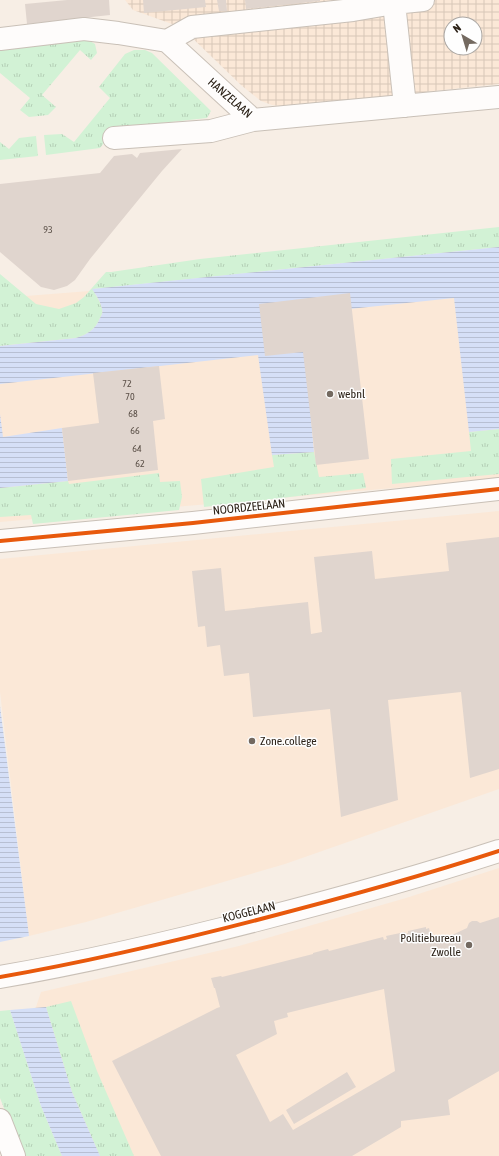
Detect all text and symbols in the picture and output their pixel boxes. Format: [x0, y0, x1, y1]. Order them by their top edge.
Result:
north arrow [443, 16, 483, 56]
text: N [451, 21, 463, 35]
street label: HANZELAAN [205, 75, 255, 121]
house number: 93 [43, 224, 53, 235]
house number: 72 [122, 378, 132, 389]
place label: webnl [338, 387, 366, 401]
marker: webnl [325, 389, 335, 399]
house number: 70 [125, 391, 135, 402]
house number: 68 [128, 408, 138, 419]
house number: 66 [130, 425, 140, 436]
house number: 64 [132, 443, 142, 454]
house number: 62 [135, 458, 145, 469]
street label: NOORDZEELAAN [212, 496, 286, 518]
place label: Zone.college [260, 734, 317, 748]
marker: Zone.college [247, 736, 257, 746]
street label: KOGGELAAN [221, 899, 277, 925]
place label: Politiebureau Zwolle [400, 931, 461, 959]
marker: Politiebureau Zwolle [464, 940, 474, 950]

